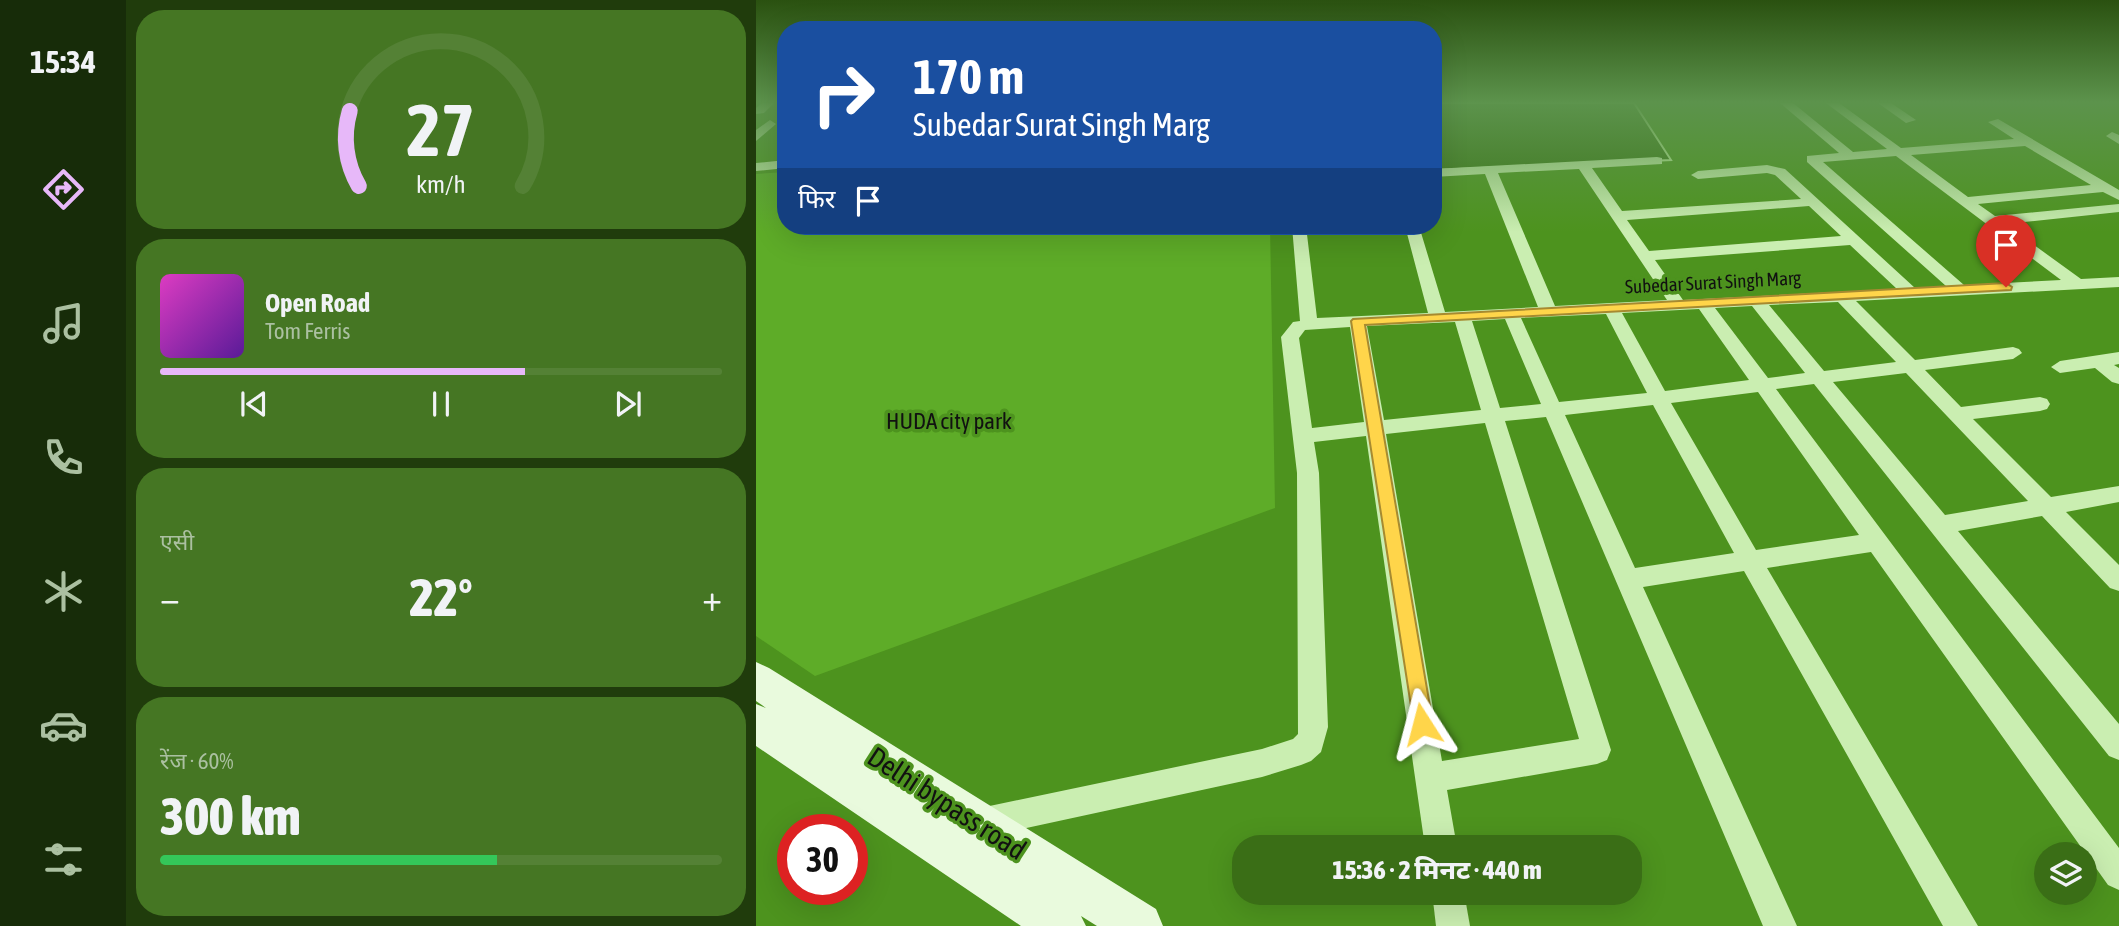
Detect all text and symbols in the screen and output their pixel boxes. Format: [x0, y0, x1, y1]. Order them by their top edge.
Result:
text: 15:34 [30, 43, 96, 80]
text: 170 m [913, 48, 1024, 104]
icon: right [798, 49, 889, 140]
text: 27 [407, 88, 475, 171]
text: Subedar Surat Singh Marg [913, 106, 1210, 143]
icon: directions [39, 165, 88, 214]
text: km/h [416, 169, 466, 197]
icon: arrive [849, 182, 887, 220]
text: फिर [798, 184, 835, 214]
pin [1976, 215, 2036, 287]
icon: arrive [1987, 226, 2025, 264]
street label: Subedar Surat Singh Marg [1624, 266, 1802, 298]
text: Open Road [265, 288, 370, 318]
icon: music [39, 299, 88, 348]
text: Tom Ferris [265, 318, 350, 344]
icon: previous [235, 385, 273, 423]
icon: pause [422, 385, 460, 423]
icon: next [609, 385, 647, 423]
park label: HUDA city park [886, 408, 1012, 434]
icon: phone [39, 433, 88, 482]
text: एसी [160, 529, 194, 555]
icon: climate [39, 567, 88, 616]
text: 22° [409, 567, 473, 627]
text: − [160, 576, 180, 619]
text: + [702, 576, 722, 619]
position arrow [1385, 687, 1459, 761]
icon: car [39, 701, 88, 750]
street label: Delhi bypass road [862, 740, 1032, 866]
text: रेंज · 60% [160, 748, 234, 774]
text: 300 km [160, 786, 301, 846]
speed limit sign: 30 [777, 814, 868, 905]
icon: filters [39, 835, 88, 884]
map controls [2034, 842, 2097, 905]
button: layers [2034, 842, 2097, 905]
text: 15:36 · 2 मिनट · 440 m [1332, 855, 1542, 885]

